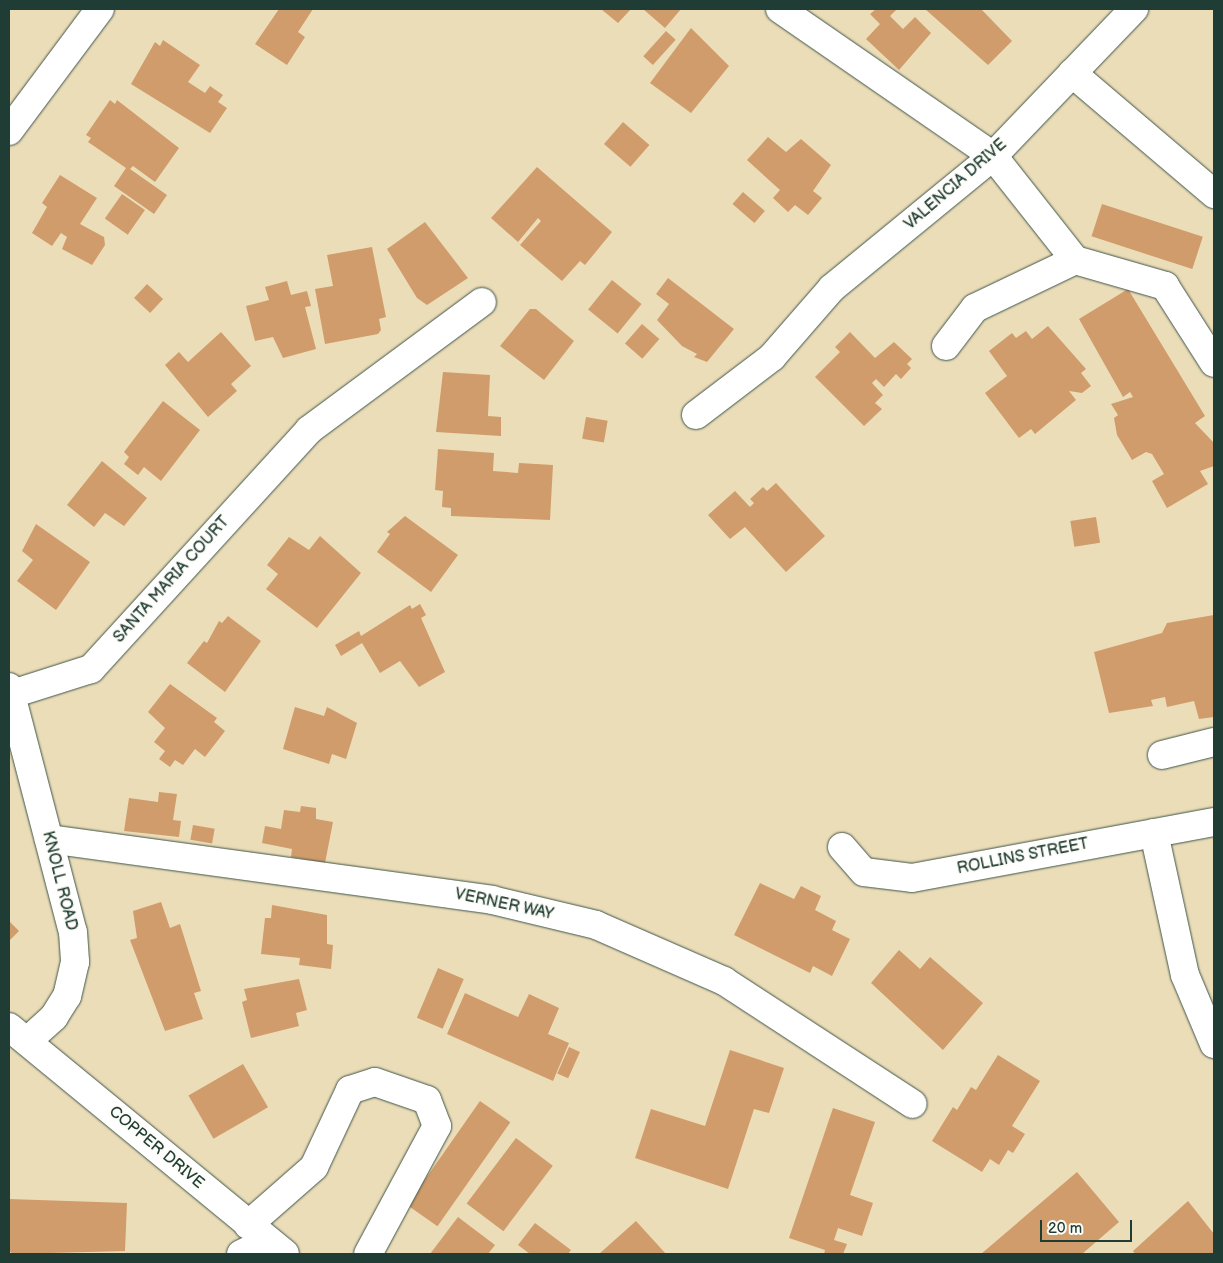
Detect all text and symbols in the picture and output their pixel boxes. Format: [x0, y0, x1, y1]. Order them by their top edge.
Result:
street label: VALENCIA DRIVE [901, 135, 1011, 235]
street label: SANTA MARIA COURT [110, 513, 234, 647]
street label: KNOLL ROAD [37, 829, 81, 933]
street label: ROLLINS STREET [955, 835, 1091, 879]
street label: VERNER WAY [453, 885, 555, 925]
street label: COPPER DRIVE [104, 1103, 208, 1193]
scale bar [1043, 1210, 1136, 1242]
text: 20 m [1048, 1219, 1082, 1238]

